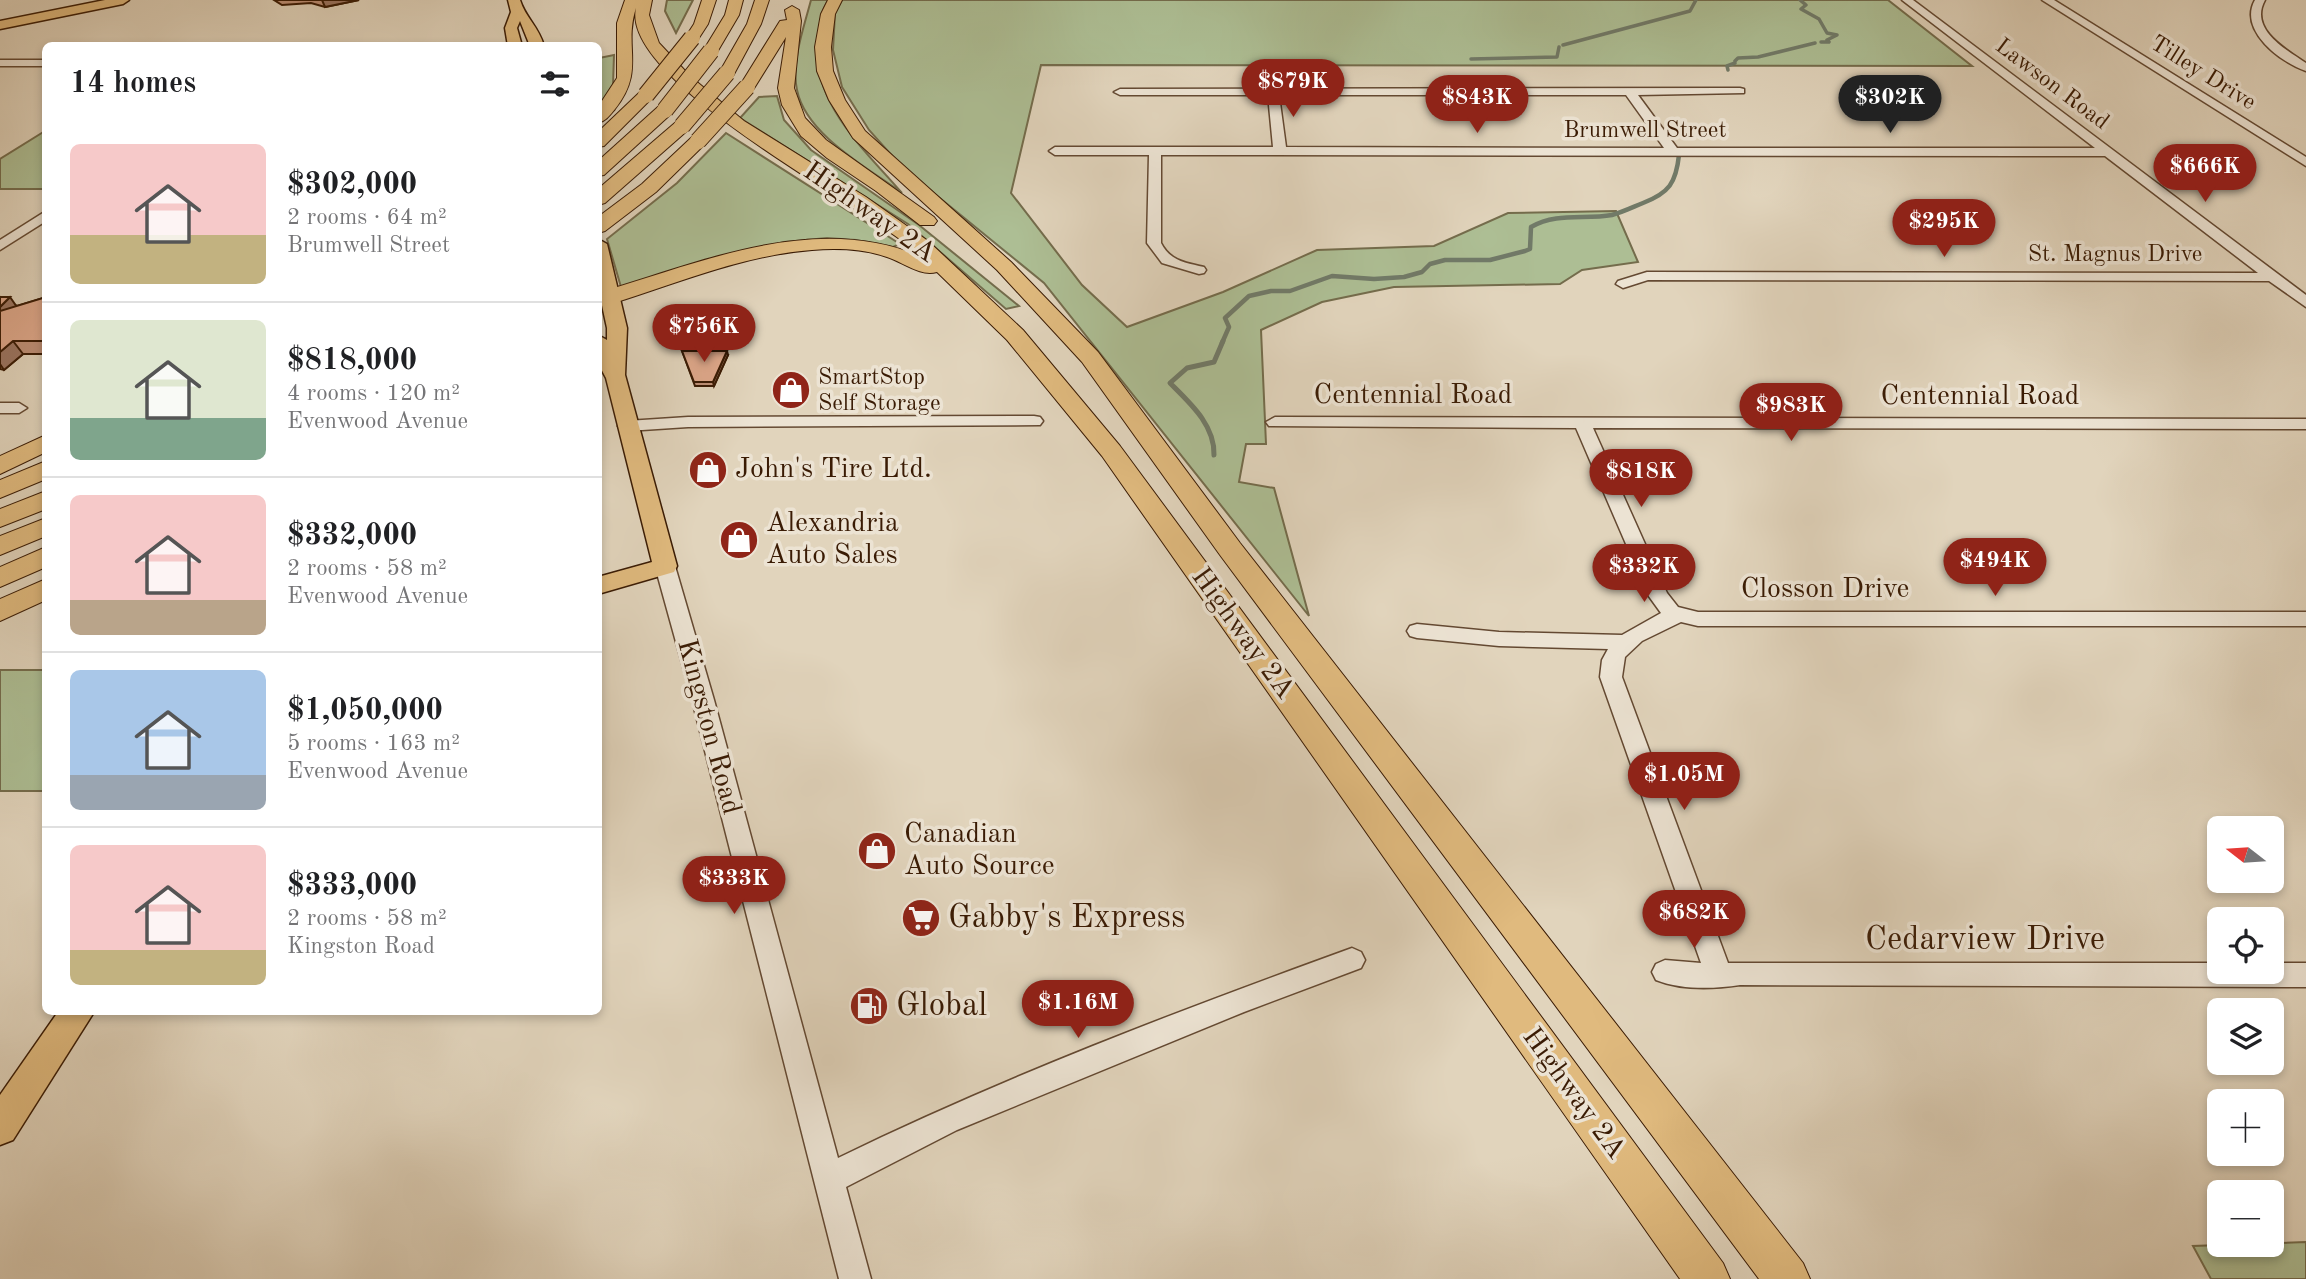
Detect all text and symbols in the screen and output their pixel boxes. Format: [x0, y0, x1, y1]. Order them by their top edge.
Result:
street label: Tilley Drive [2146, 32, 2260, 114]
street label: Lawson Road [1991, 34, 2113, 134]
pin: $879K [1244, 60, 1342, 119]
icon: filters [536, 65, 574, 103]
text: 14 homes [70, 69, 196, 99]
text: $879K [1257, 70, 1329, 93]
pin: $843K [1428, 76, 1526, 135]
pin: $302K [1841, 76, 1939, 135]
text: $843K [1441, 86, 1513, 109]
text: $302K [1854, 86, 1926, 109]
street label: Brumwell Street [1564, 119, 1726, 142]
pin: $666K [2156, 144, 2254, 204]
text: $666K [2169, 155, 2241, 178]
street label: Highway 2A [798, 157, 940, 269]
text: $302,000 [287, 170, 417, 200]
icon: home [126, 172, 210, 256]
pin: $295K [1895, 200, 1993, 259]
text: 2 rooms · 64 m² [287, 206, 447, 229]
text: $295K [1908, 210, 1980, 233]
text: Brumwell Street [287, 234, 450, 257]
street label: St. Magnus Drive [2028, 243, 2202, 266]
pin: $756K [655, 304, 753, 364]
text: $756K [668, 315, 740, 338]
text: $818,000 [287, 346, 417, 376]
icon: home [126, 348, 210, 432]
place label: SmartStop Self Storage [818, 366, 941, 415]
shop icon: SmartStop Self Storage [770, 369, 812, 411]
text: 4 rooms · 120 m² [287, 382, 460, 405]
street label: Centennial Road [1314, 382, 1512, 410]
street label: Centennial Road [1881, 383, 2079, 411]
pin: $983K [1742, 384, 1840, 443]
text: $983K [1755, 394, 1827, 417]
text: Evenwood Avenue [287, 410, 468, 433]
shop icon: John's Tire Ltd. [687, 449, 729, 491]
pin: $818K [1592, 449, 1690, 509]
place label: John's Tire Ltd. [735, 456, 932, 484]
text: $818K [1605, 460, 1677, 483]
place label: Alexandria Auto Sales [766, 510, 899, 570]
shop icon: Alexandria Auto Sales [718, 519, 760, 561]
text: $332,000 [287, 521, 417, 551]
icon: home [126, 523, 210, 607]
pin: $494K [1946, 538, 2044, 598]
pin: $332K [1595, 544, 1693, 604]
text: $494K [1959, 549, 2031, 572]
text: $332K [1608, 555, 1680, 578]
text: 2 rooms · 58 m² [287, 557, 447, 580]
street label: Highway 2A [1185, 563, 1299, 705]
street label: Closson Drive [1741, 576, 1909, 604]
text: Evenwood Avenue [287, 585, 468, 608]
street label: Kingston Road [671, 636, 745, 818]
text: $1,050,000 [287, 696, 443, 726]
icon: home [126, 698, 210, 782]
text: 5 rooms · 163 m² [287, 732, 460, 755]
pin: $1.05M [1627, 752, 1741, 812]
text: Evenwood Avenue [287, 760, 468, 783]
text: $1.05M [1644, 763, 1724, 786]
north arrow [2207, 816, 2284, 892]
map controls [2207, 816, 2284, 1257]
place label: Canadian Auto Source [904, 821, 1055, 881]
shop icon: Canadian Auto Source [856, 830, 898, 872]
pin: $333K [685, 856, 783, 916]
text: $333K [698, 867, 770, 890]
text: $333,000 [287, 871, 417, 901]
icon: home [126, 873, 210, 957]
pin: $682K [1645, 890, 1743, 950]
supermarket icon: Gabby's Express [900, 897, 942, 939]
text: $682K [1658, 901, 1730, 924]
place label: Gabby's Express [948, 902, 1185, 935]
text: 2 rooms · 58 m² [287, 907, 447, 930]
button: locate [2207, 907, 2284, 984]
street label: Cedarview Drive [1865, 924, 2105, 957]
text: Kingston Road [287, 935, 435, 958]
pin: $1.16M [1021, 981, 1135, 1040]
fuel station icon: Global [848, 985, 890, 1027]
place label: Global [896, 990, 987, 1023]
text: $1.16M [1038, 991, 1118, 1014]
button: layers [2207, 998, 2284, 1075]
street label: Highway 2A [1516, 1023, 1630, 1165]
button: + [2207, 1089, 2284, 1166]
button: − [2207, 1180, 2284, 1257]

